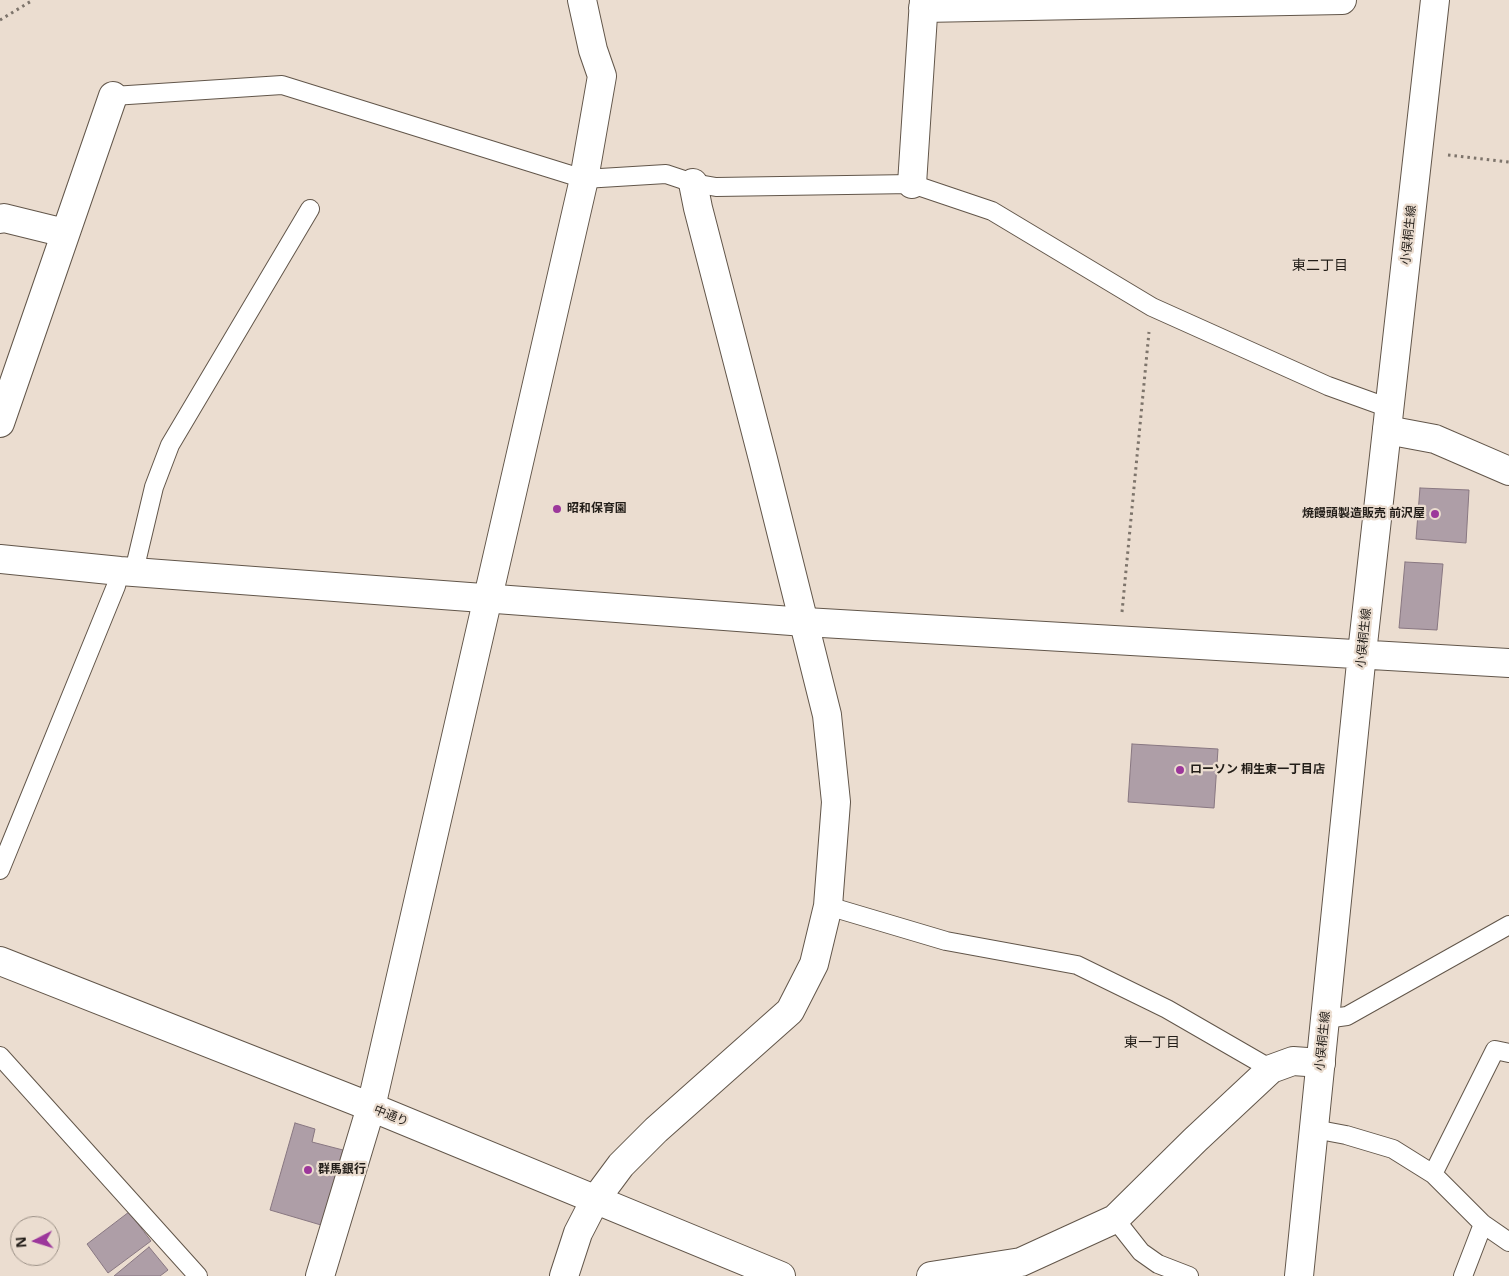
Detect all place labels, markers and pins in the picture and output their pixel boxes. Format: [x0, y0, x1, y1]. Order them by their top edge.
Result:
place label: 昭和保育園 [567, 502, 627, 516]
marker: 昭和保育園 [551, 503, 563, 515]
place label: 焼饅頭製造販売 前沢屋 [1302, 507, 1425, 521]
marker: 焼饅頭製造販売 前沢屋 [1429, 508, 1441, 520]
place label: ローソン 桐生東一丁目店 [1190, 763, 1325, 777]
marker: ローソン 桐生東一丁目店 [1174, 764, 1186, 776]
place label: 群馬銀行 [318, 1163, 366, 1177]
marker: 群馬銀行 [302, 1164, 314, 1176]

